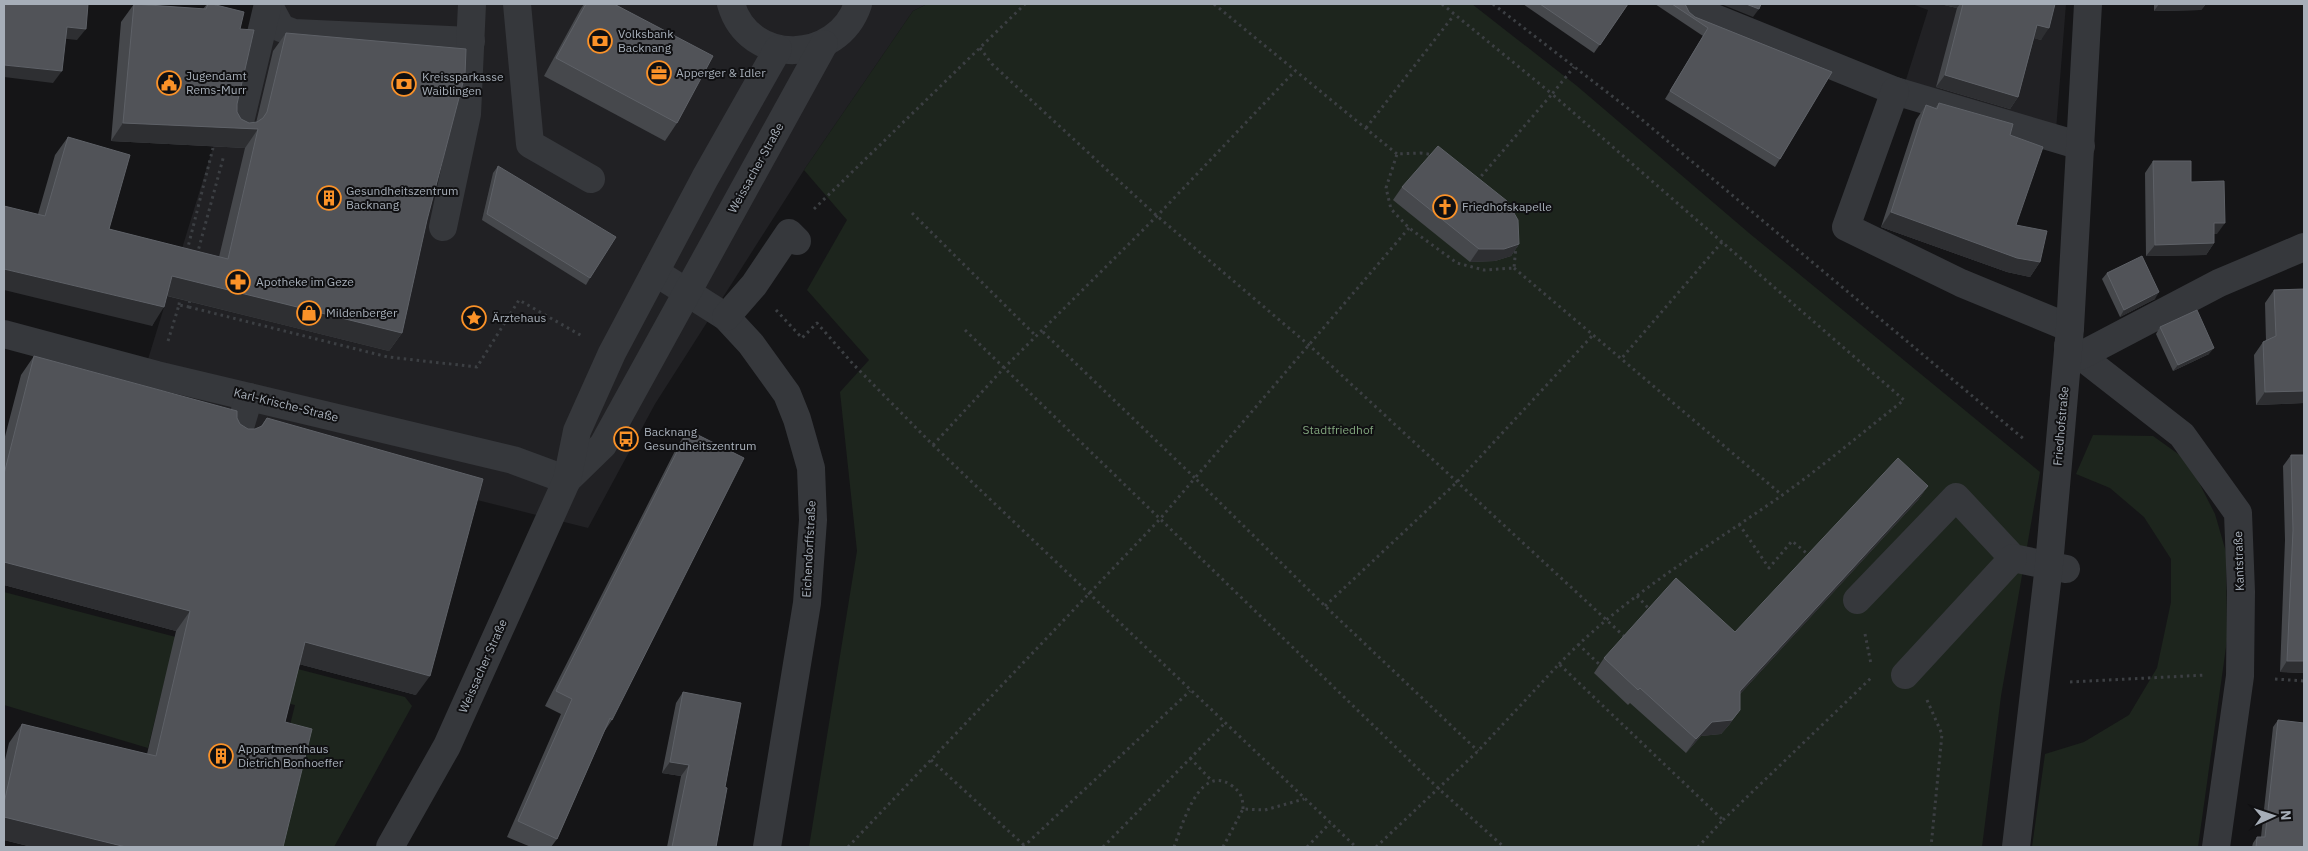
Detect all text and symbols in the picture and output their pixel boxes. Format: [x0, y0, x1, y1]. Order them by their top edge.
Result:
place label: Volksbank Backnang [618, 26, 674, 55]
bank icon: Volksbank Backnang [587, 28, 613, 54]
office icon: Apperger & Idler [646, 60, 672, 86]
place label: Apperger & Idler [676, 65, 766, 80]
place label: Jugendamt Rems-Murr [186, 68, 247, 97]
place label: Kreissparkasse Waiblingen [422, 69, 504, 98]
public building icon: Jugendamt Rems-Murr [156, 70, 182, 96]
bank icon: Kreissparkasse Waiblingen [391, 71, 417, 97]
street label: Weissacher Straße [725, 120, 787, 216]
place label: Gesundheitszentrum Backnang [346, 183, 458, 212]
building icon: Gesundheitszentrum Backnang [316, 185, 342, 211]
church icon: Friedhofskapelle [1432, 194, 1458, 220]
place label: Friedhofskapelle [1462, 199, 1552, 214]
pharmacy icon: Apotheke im Geze [225, 269, 251, 295]
place label: Apotheke im Geze [256, 274, 354, 289]
shop icon: Mildenberger [296, 300, 322, 326]
place label: Mildenberger [326, 305, 398, 320]
place icon: Ärztehaus [461, 305, 487, 331]
place label: Ärztehaus [492, 310, 546, 325]
street label: Karl-Krische-Straße [232, 384, 340, 425]
street label: Friedhofstraße [2050, 385, 2071, 466]
park label: Stadtfriedhof [1303, 422, 1374, 437]
place label: Backnang Gesundheitszentrum [644, 424, 756, 453]
bus stop icon: Backnang Gesundheitszentrum [613, 426, 639, 452]
street label: Eichendorffstraße [798, 500, 819, 598]
street label: Kantstraße [2230, 530, 2247, 591]
street label: Weissacher Straße [455, 616, 510, 715]
place label: Appartmenthaus Dietrich Bonhoeffer [238, 741, 344, 770]
building icon: Appartmenthaus Dietrich Bonhoeffer [208, 743, 234, 769]
north arrow [2248, 791, 2298, 841]
text: N [2277, 810, 2295, 821]

